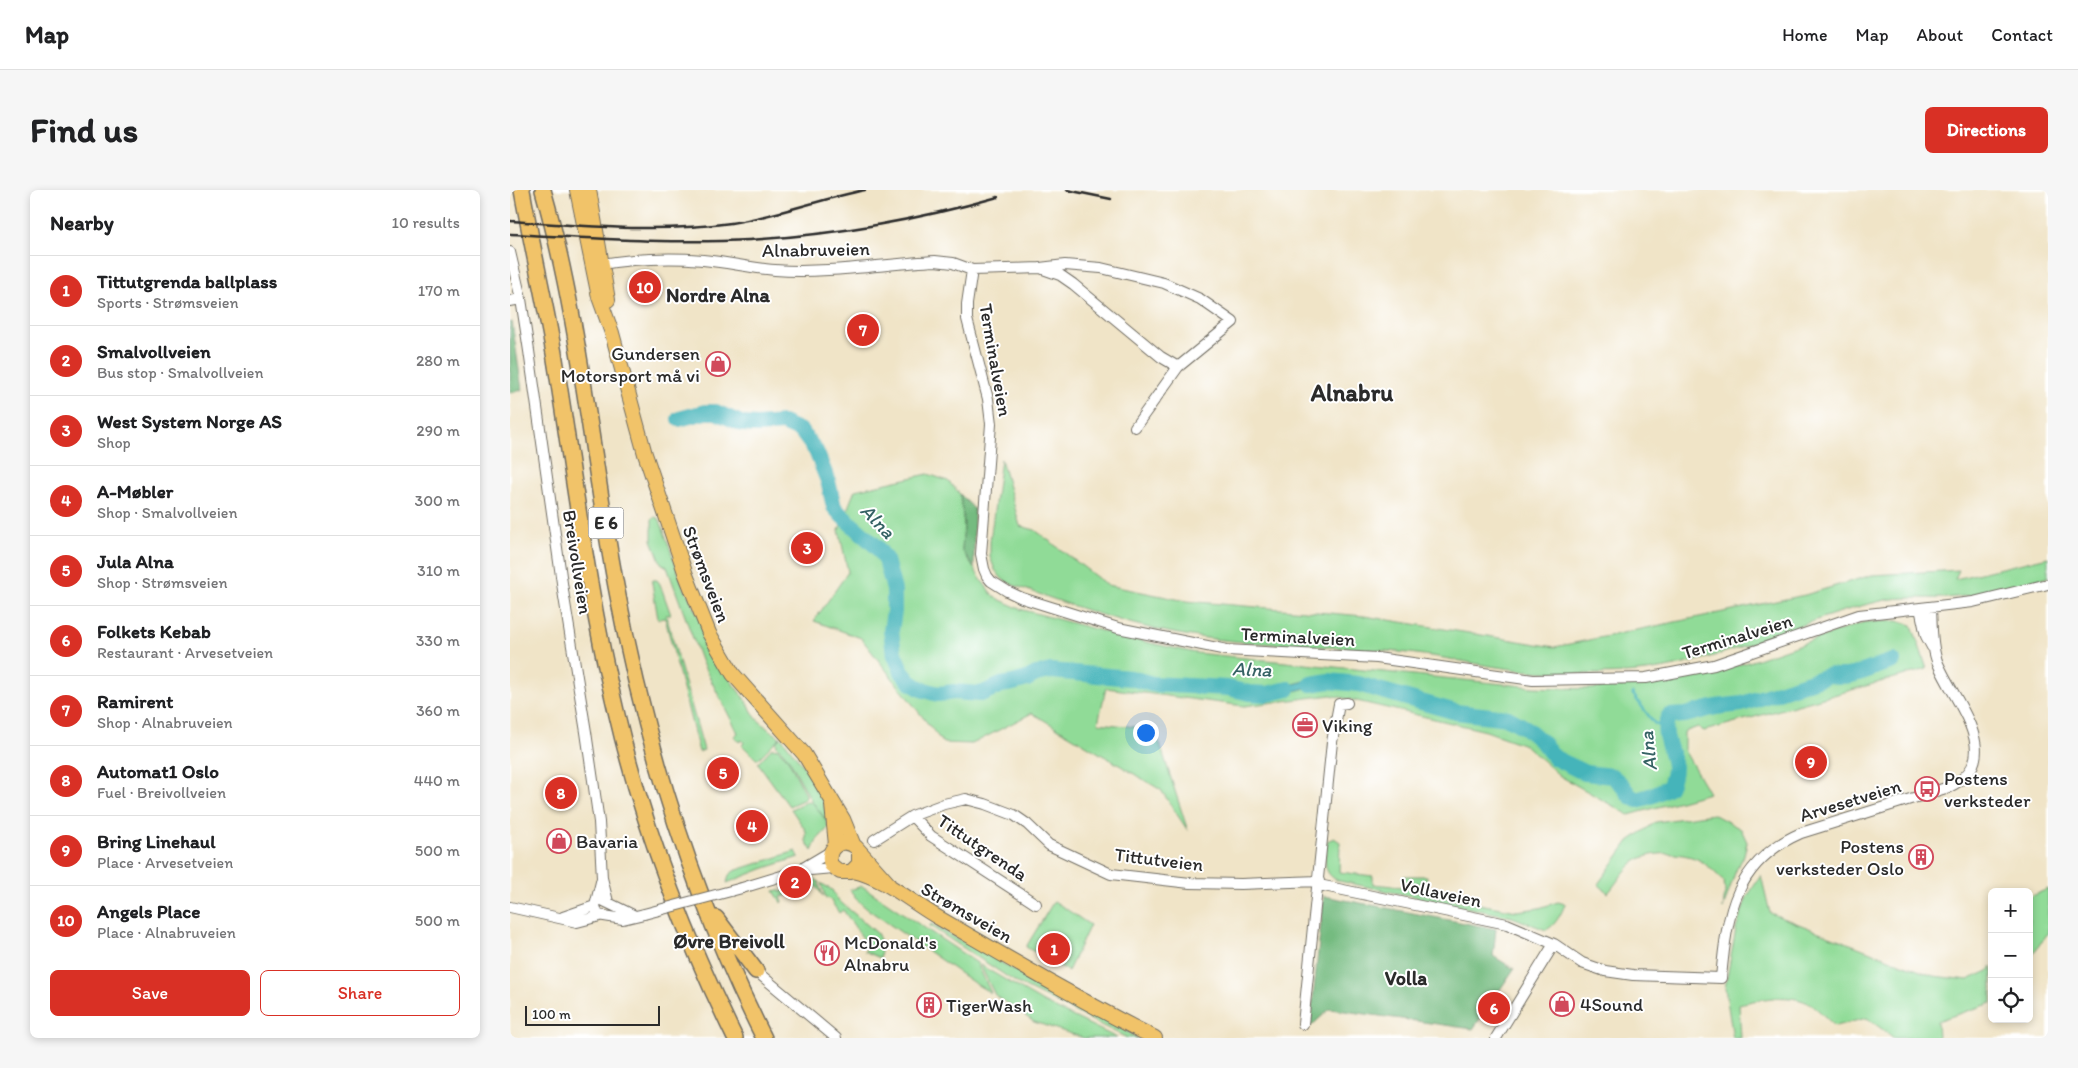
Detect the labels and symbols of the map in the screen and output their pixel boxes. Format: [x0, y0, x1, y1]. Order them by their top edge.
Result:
street label: Alnabruveien [762, 237, 870, 262]
pin: 10 [629, 268, 661, 306]
district label: Nordre Alna [666, 283, 771, 307]
street label: Terminalveien [974, 302, 1017, 419]
pin: 7 [847, 311, 879, 349]
place label: Gundersen Motorsport må vi [561, 342, 700, 387]
shop icon: Gundersen Motorsport må vi [705, 351, 731, 377]
district label: Alnabru [1310, 378, 1394, 407]
water label: Alna [856, 498, 901, 544]
road number: E 6 [588, 507, 624, 538]
street label: Breivollveien [558, 508, 597, 616]
street label: Strømsveien [678, 523, 736, 626]
pin: 3 [791, 529, 823, 567]
street label: Terminalveien [1679, 609, 1795, 664]
street label: Terminalveien [1240, 622, 1356, 651]
water label: Alna [1232, 656, 1273, 682]
office icon: Viking [1292, 712, 1318, 738]
place label: Viking [1322, 714, 1373, 737]
your location [1133, 720, 1159, 746]
water label: Alna [1634, 730, 1662, 772]
pin: 9 [1795, 743, 1827, 781]
pin: 5 [707, 754, 739, 792]
place label: Postens verksteder [1944, 767, 2031, 812]
pin: 8 [545, 774, 577, 812]
street label: Arvesetveien [1797, 774, 1904, 827]
bus stop icon: Postens verksteder [1914, 776, 1940, 802]
pin: 4 [736, 807, 768, 845]
street label: Tittutgrenda [933, 809, 1032, 886]
shop icon: Bavaria [546, 828, 572, 854]
place label: Bavaria [576, 830, 638, 853]
place label: Postens verksteder Oslo [1776, 835, 1904, 880]
street label: Tittutveien [1113, 843, 1205, 876]
building icon: Postens verksteder Oslo [1908, 844, 1934, 870]
pin: 2 [779, 863, 811, 901]
street label: Vollaveien [1398, 873, 1484, 912]
street label: Strømsveien [917, 877, 1017, 948]
district label: Øvre Breivoll [673, 929, 785, 953]
pin: 1 [1038, 930, 1070, 968]
place label: McDonald's Alnabru [844, 931, 937, 976]
restaurant icon: McDonald's Alnabru [814, 940, 840, 966]
district label: Volla [1385, 966, 1427, 990]
pin: 6 [1478, 989, 1510, 1027]
shop icon: 4Sound [1549, 991, 1575, 1017]
building icon: TigerWash [916, 992, 942, 1018]
place label: 4Sound [1580, 993, 1643, 1016]
place label: TigerWash [946, 994, 1033, 1017]
scale bar [525, 1003, 660, 1026]

